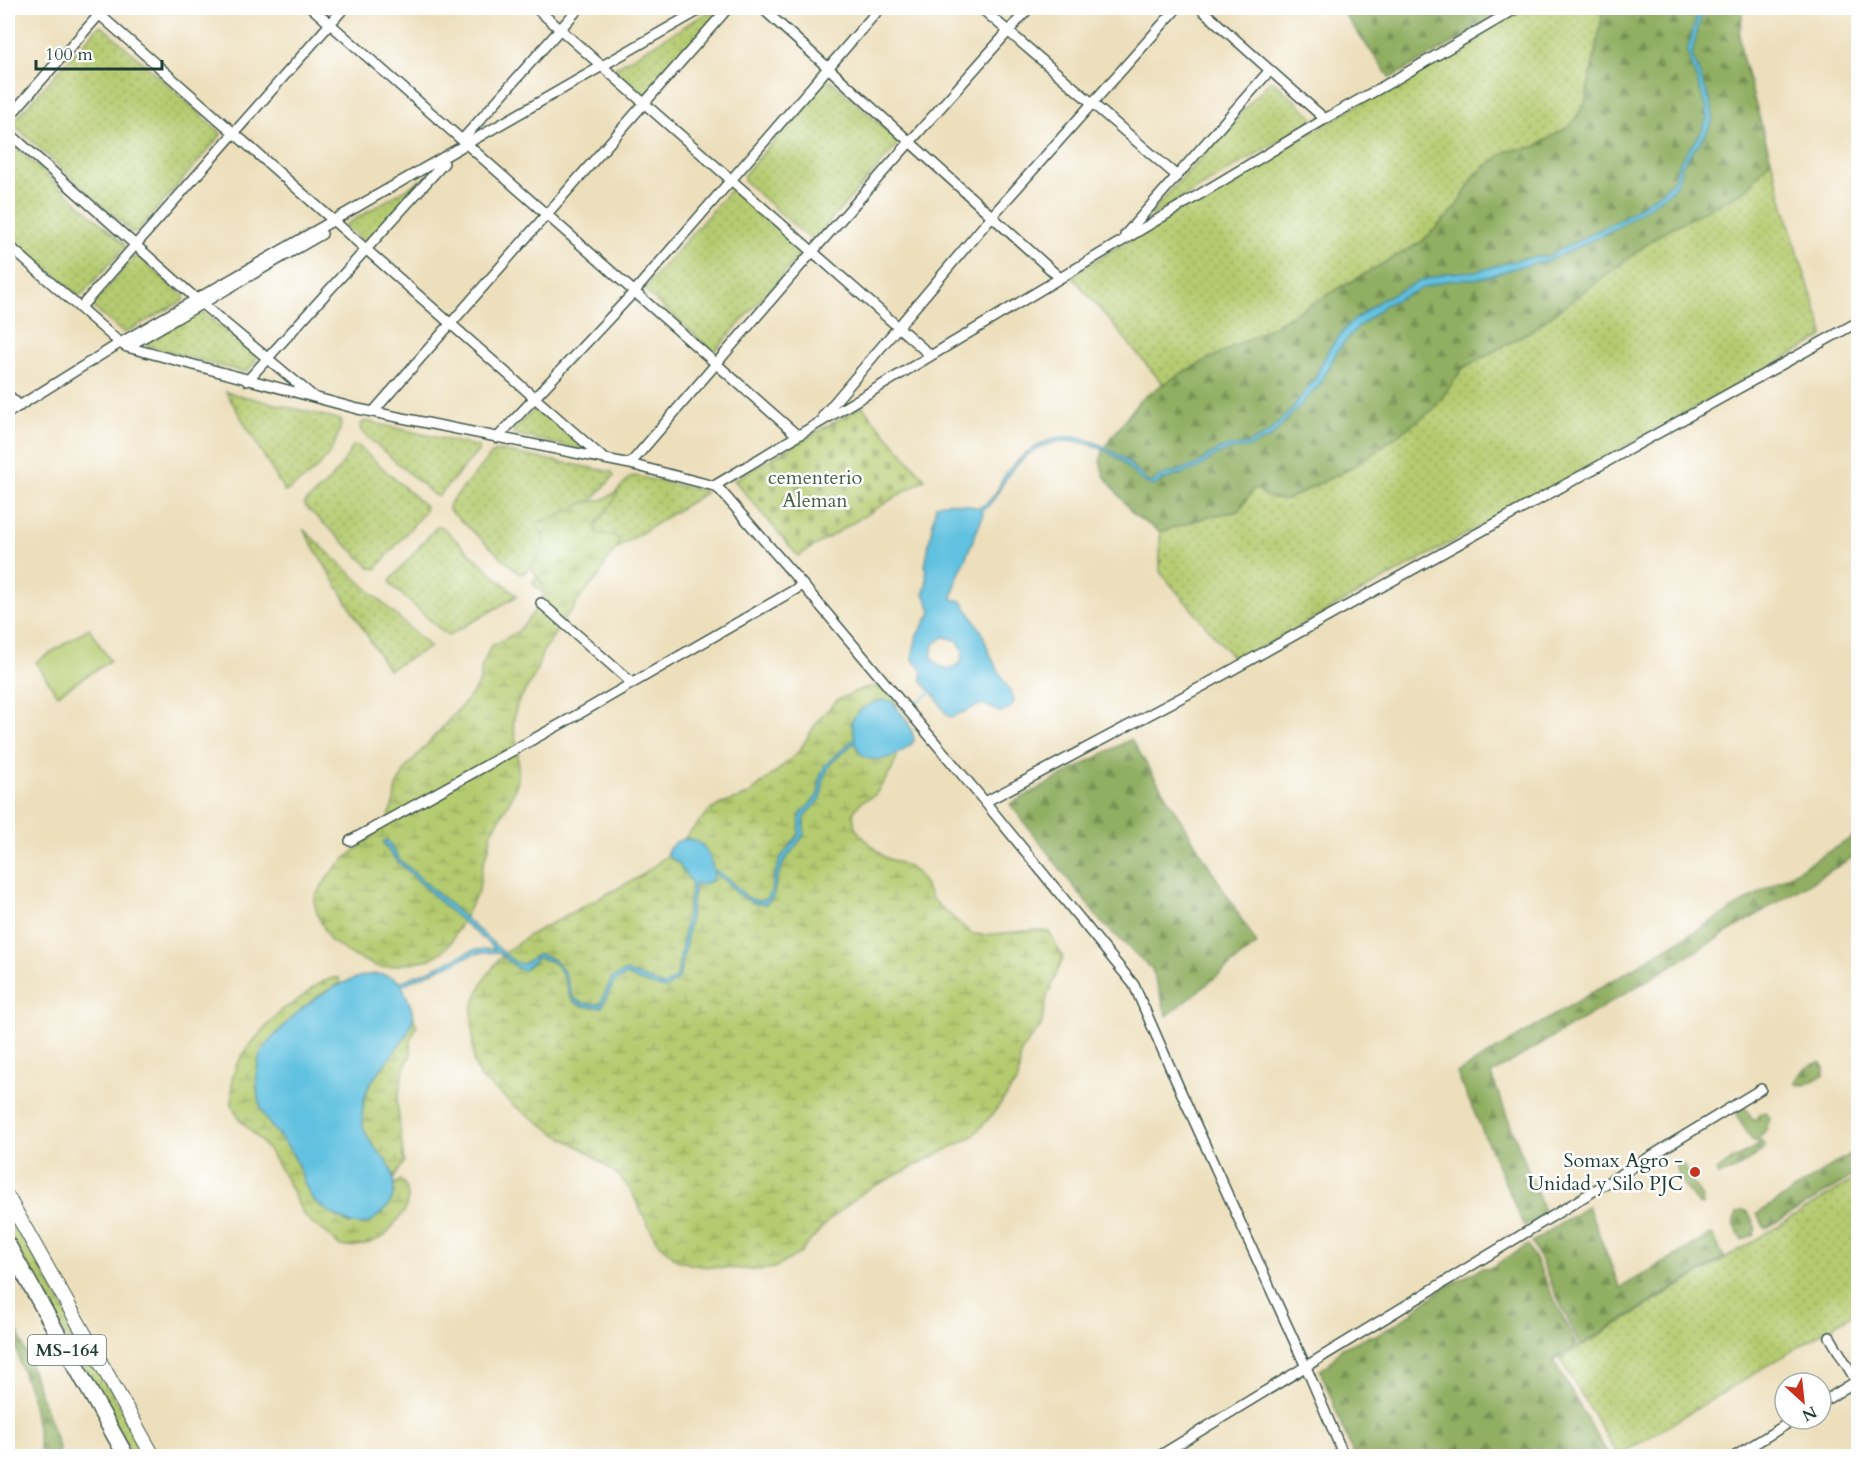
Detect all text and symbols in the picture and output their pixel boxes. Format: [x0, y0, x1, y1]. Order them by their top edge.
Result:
scale bar [36, 33, 162, 71]
text: 100 m [45, 42, 93, 67]
park label: cementerio Aleman [768, 464, 863, 514]
place label: Somax Agro - Unidad y Silo PJC [1528, 1147, 1683, 1197]
marker: Somax Agro - Unidad y Silo PJC [1688, 1165, 1702, 1179]
road number: MS-164 [28, 1335, 106, 1365]
north arrow [1773, 1371, 1833, 1431]
text: N [1798, 1401, 1821, 1426]

